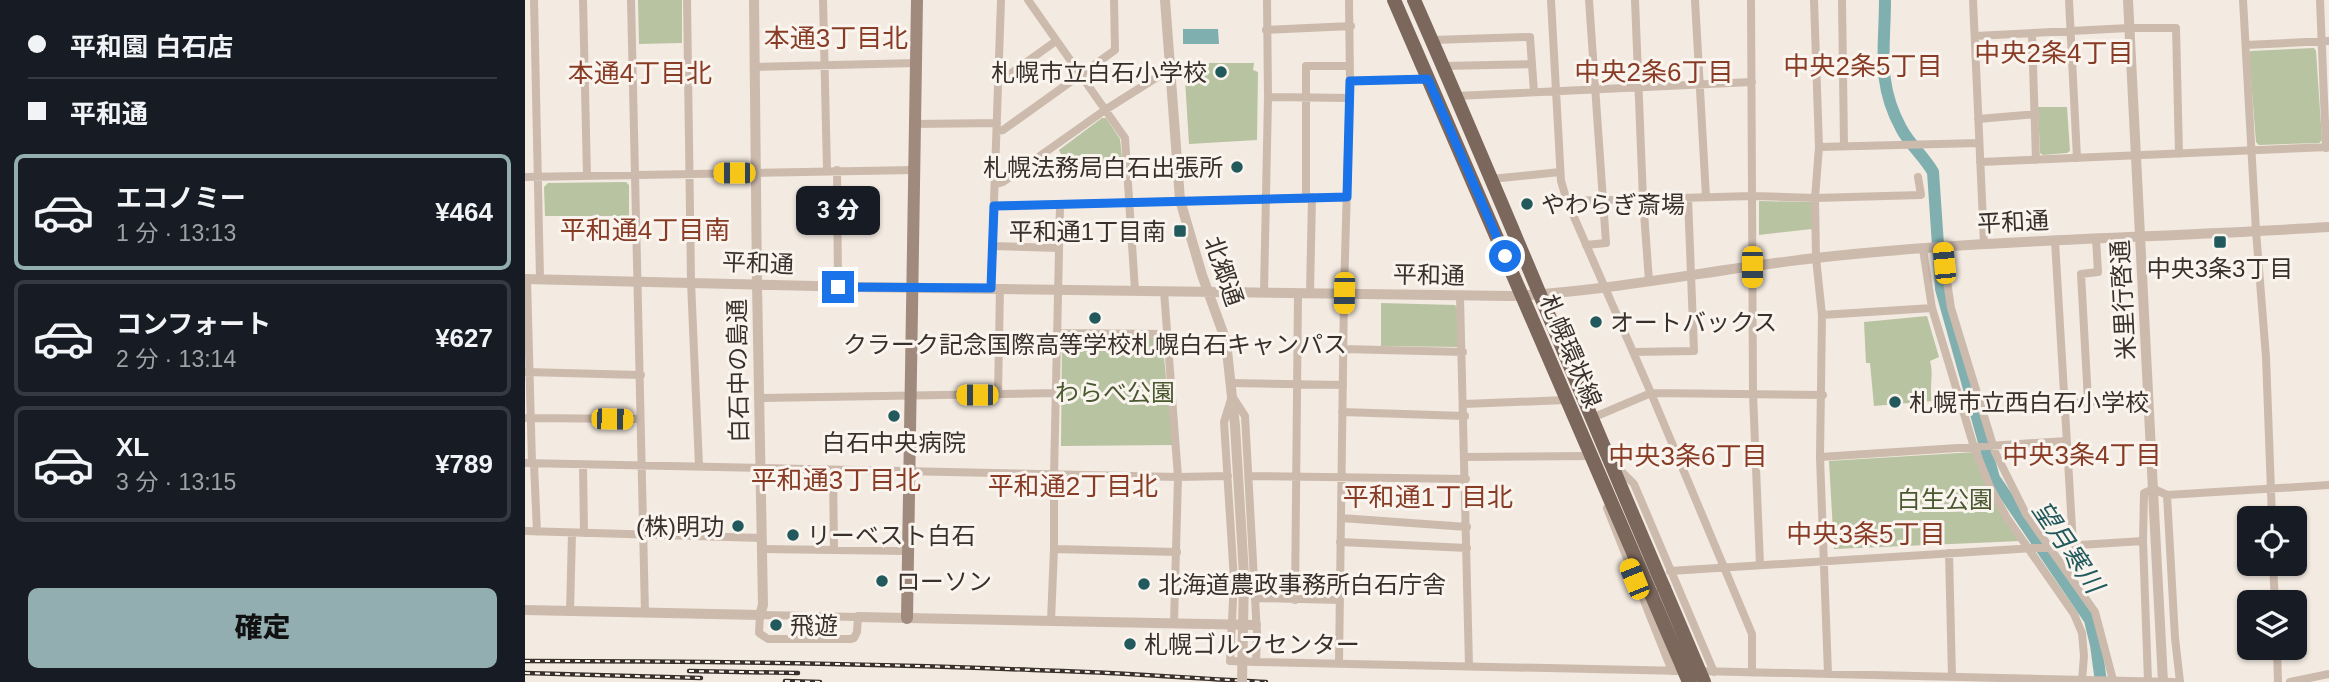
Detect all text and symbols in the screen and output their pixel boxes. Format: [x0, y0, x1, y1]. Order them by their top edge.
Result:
district label: 本通3丁目北 [764, 23, 908, 53]
text: 平和園 白石店 [70, 32, 233, 62]
district label: 中央2条4丁目 [1975, 38, 2133, 68]
district label: 中央2条5丁目 [1784, 51, 1942, 81]
district label: 中央2条6丁目 [1575, 57, 1733, 87]
district label: 本通4丁目北 [568, 58, 712, 88]
place label: 札幌市立白石小学校 [991, 59, 1207, 86]
marker: 札幌市立白石小学校 [1213, 64, 1229, 80]
text: 平和通 [70, 99, 148, 129]
place label: 札幌法務局白石出張所 [983, 154, 1223, 181]
marker: 札幌法務局白石出張所 [1229, 159, 1245, 175]
car [714, 163, 756, 184]
icon: car [32, 181, 95, 244]
text: エコノミー [116, 183, 246, 213]
callout: 3 分 [796, 186, 880, 234]
place label: やわらぎ斎場 [1541, 191, 1685, 218]
marker: やわらぎ斎場 [1519, 196, 1535, 212]
text: ¥464 [435, 197, 493, 227]
text: 3 分 [817, 197, 859, 223]
street label: 平和通 [1976, 207, 2050, 237]
district label: 平和通4丁目南 [560, 215, 730, 245]
place label: 平和通1丁目南 [1009, 218, 1166, 245]
text: 1 分 · 13:13 [116, 220, 236, 246]
marker: 平和通1丁目南 [1172, 223, 1188, 239]
street label: 北郷通 [1200, 233, 1248, 309]
marker: 中央3条3丁目 [2212, 234, 2228, 250]
street label: 米里行啓通 [2106, 239, 2140, 361]
route start [1489, 240, 1521, 272]
car [1932, 241, 1957, 285]
car [1742, 246, 1763, 288]
street label: 平和通 [722, 248, 794, 278]
place label: 中央3条3丁目 [2147, 255, 2293, 282]
street label: 平和通 [1393, 261, 1465, 289]
route end [822, 271, 854, 303]
car [1334, 272, 1355, 314]
street label: 札幌環状線 [1535, 290, 1607, 412]
street label: 白石中の島通 [723, 299, 753, 443]
icon: car [32, 307, 95, 370]
text: コンフォート [116, 309, 271, 339]
place label: オートバックス [1610, 309, 1777, 336]
marker: クラーク記念国際高等学校札幌白石キャンパス [1087, 310, 1103, 326]
marker: オートバックス [1588, 314, 1604, 330]
text: ¥627 [435, 323, 493, 353]
place label: クラーク記念国際高等学校札幌白石キャンパス [843, 331, 1347, 358]
text: 2 分 · 13:14 [116, 346, 236, 372]
park label: わらべ公園 [1055, 379, 1175, 406]
car [957, 385, 999, 406]
place label: 札幌市立西白石小学校 [1909, 389, 2149, 416]
marker: 札幌市立西白石小学校 [1887, 394, 1903, 410]
car [591, 408, 634, 430]
marker: 白石中央病院 [886, 408, 902, 424]
place label: 白石中央病院 [822, 429, 966, 456]
text: XL [116, 432, 149, 462]
icon: car [32, 433, 95, 496]
district label: 中央3条4丁目 [2003, 440, 2161, 470]
district label: 中央3条6丁目 [1609, 441, 1767, 471]
text: ¥789 [435, 449, 493, 479]
district label: 平和通3丁目北 [751, 465, 921, 495]
text: 3 分 · 13:15 [116, 469, 236, 495]
district label: 平和通2丁目北 [988, 471, 1158, 501]
district label: 平和通1丁目北 [1343, 482, 1513, 512]
park label: 白生公園 [1897, 486, 1993, 513]
water label: 望月寒川 [2026, 495, 2111, 601]
map controls [2237, 506, 2307, 660]
button: locate [2237, 506, 2307, 576]
place label: (株)明功 [636, 513, 724, 540]
marker: (株)明功 [730, 518, 746, 534]
district label: 中央3条5丁目 [1787, 519, 1945, 549]
place label: リーベスト白石 [807, 522, 975, 549]
marker: リーベスト白石 [785, 527, 801, 543]
car [1617, 556, 1652, 602]
place label: ローソン [896, 568, 992, 595]
place label: 北海道農政事務所白石庁舎 [1158, 571, 1446, 598]
marker: ローソン [874, 573, 890, 589]
marker: 北海道農政事務所白石庁舎 [1136, 576, 1152, 592]
button: 確定 [28, 588, 497, 668]
button: layers [2237, 590, 2307, 660]
place label: 飛遊 [790, 612, 838, 639]
marker: 飛遊 [768, 617, 784, 633]
place label: 札幌ゴルフセンター [1144, 631, 1360, 658]
marker: 札幌ゴルフセンター [1122, 636, 1138, 652]

